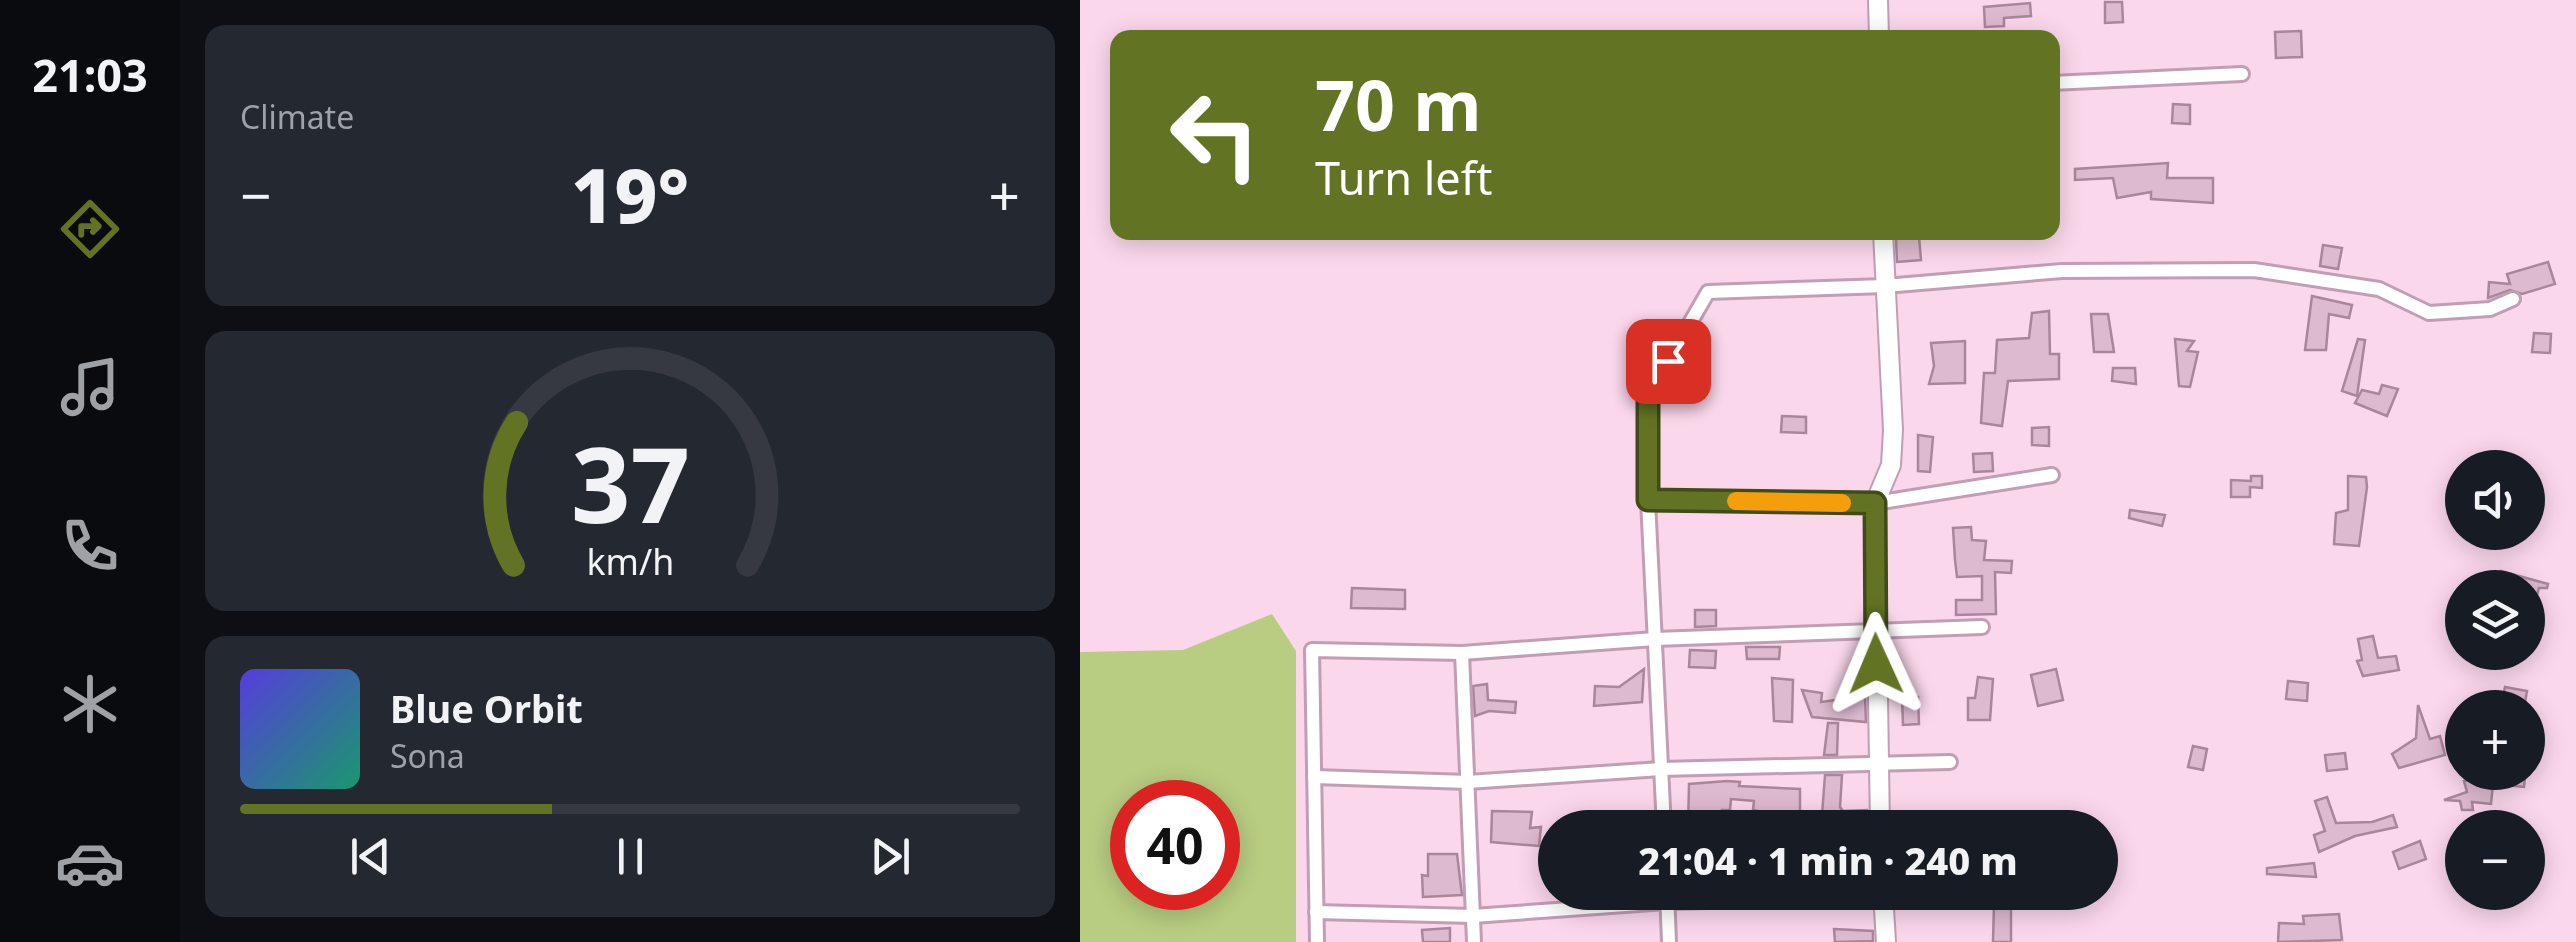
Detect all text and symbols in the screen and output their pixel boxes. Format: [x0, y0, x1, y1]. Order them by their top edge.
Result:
text: 21:03 [32, 44, 148, 105]
text: 70 m [1315, 56, 1482, 152]
icon: left [1150, 70, 1280, 200]
text: Climate [240, 95, 354, 138]
text: 19° [571, 143, 689, 245]
text: Turn left [1315, 147, 1492, 208]
text: − [240, 157, 271, 232]
text: + [989, 157, 1020, 232]
icon: directions [55, 194, 125, 264]
pin [1626, 319, 1711, 404]
icon: arrive [1641, 334, 1696, 389]
icon: music [55, 352, 125, 422]
text: 37 [571, 412, 689, 553]
map controls [2445, 450, 2545, 910]
button: sound [2445, 450, 2545, 550]
icon: phone [55, 511, 125, 581]
text: km/h [586, 537, 674, 585]
button: layers [2445, 570, 2545, 670]
position arrow [1824, 612, 1928, 716]
icon: climate [55, 669, 125, 739]
text: Blue Orbit [390, 682, 583, 734]
button: + [2445, 690, 2545, 790]
text: Sona [390, 734, 465, 777]
speed limit sign: 40 [1110, 780, 1240, 910]
button: − [2445, 810, 2545, 910]
icon: car [55, 828, 125, 898]
icon: previous [343, 829, 398, 884]
icon: pause [603, 829, 658, 884]
icon: next [863, 829, 918, 884]
text: 21:04 · 1 min · 240 m [1638, 834, 2018, 886]

